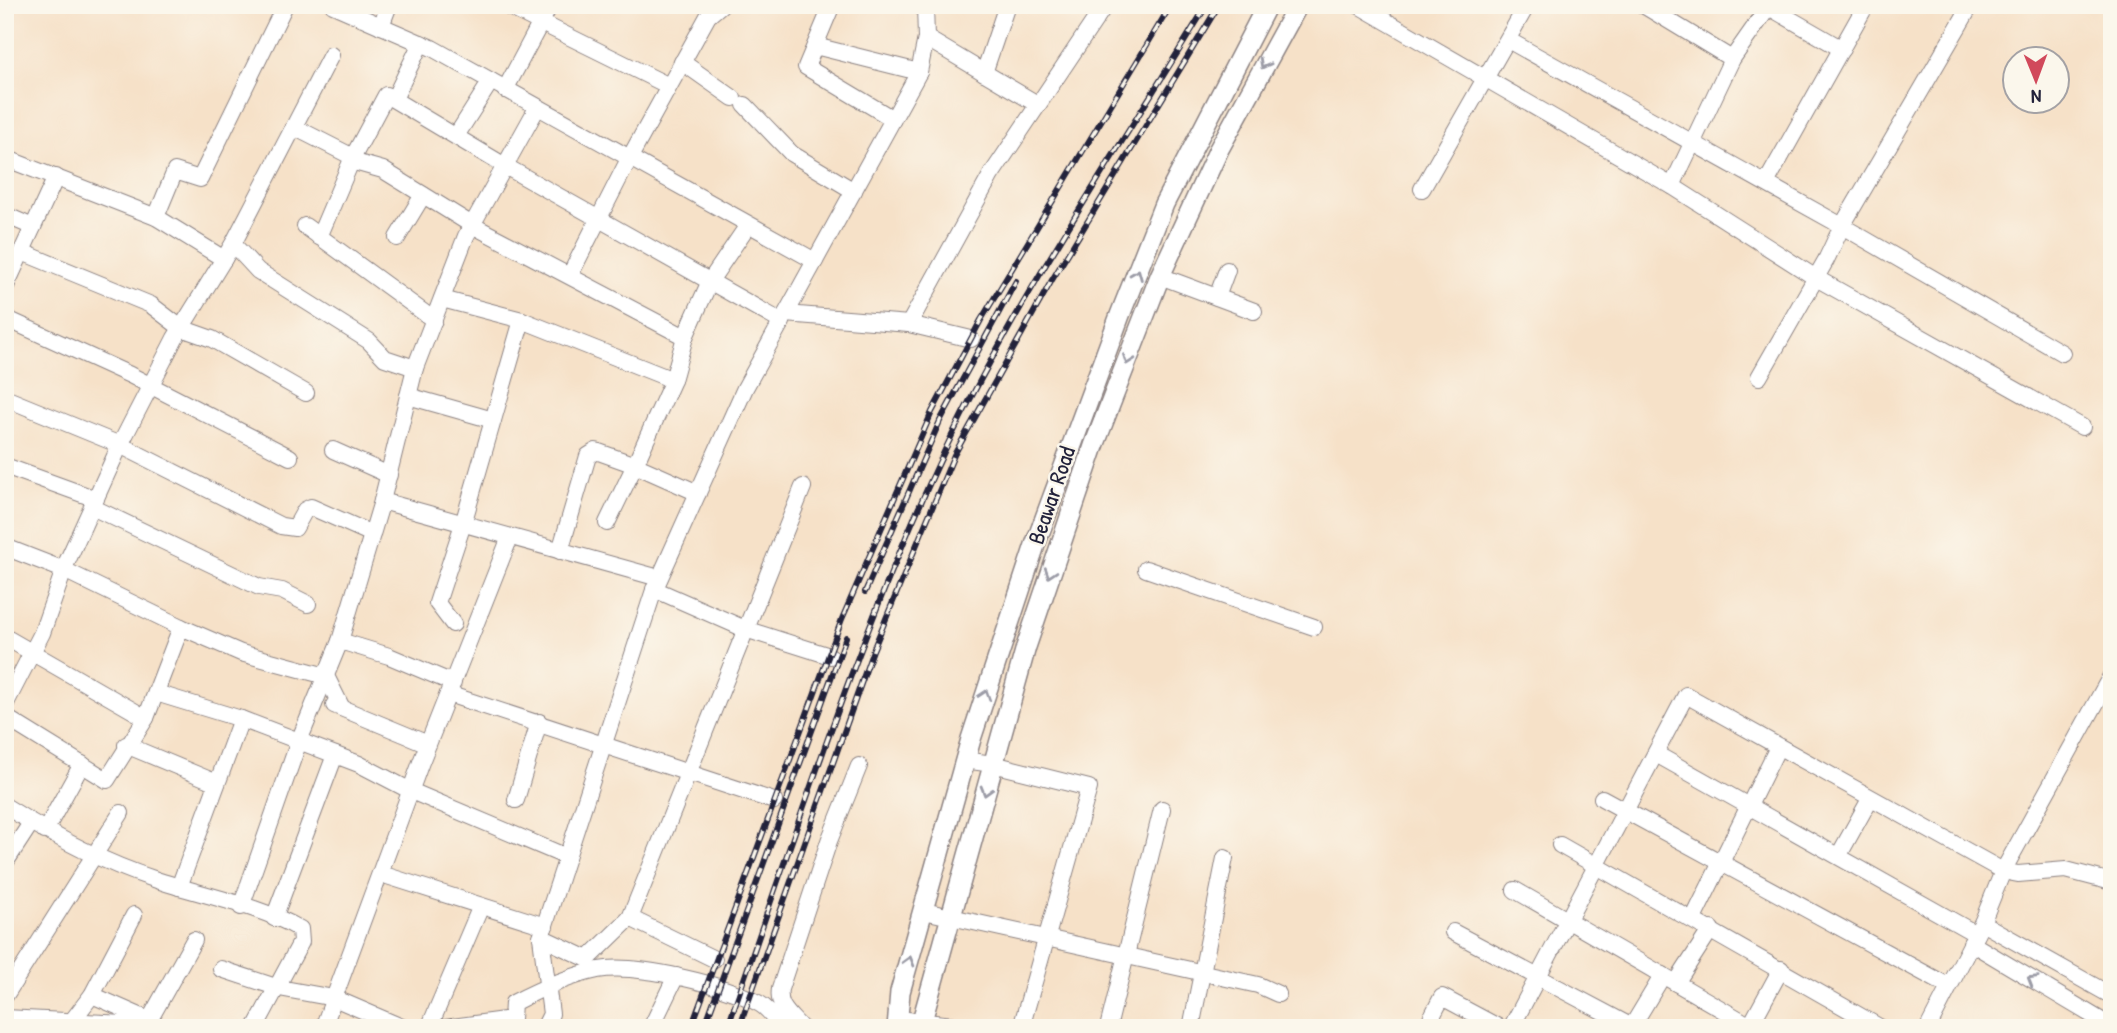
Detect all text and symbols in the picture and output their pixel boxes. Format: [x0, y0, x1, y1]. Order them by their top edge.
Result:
north arrow [2002, 46, 2072, 116]
one-way arrow [1259, 57, 1272, 70]
text: N [2031, 84, 2042, 110]
one-way arrow [1128, 268, 1142, 280]
one-way arrow [1122, 353, 1136, 365]
street label: Beawar Road [1020, 442, 1082, 548]
one-way arrow [1044, 567, 1059, 579]
one-way arrow [977, 690, 992, 702]
one-way arrow [980, 785, 994, 797]
one-way arrow [901, 955, 916, 967]
one-way arrow [2027, 975, 2040, 988]

